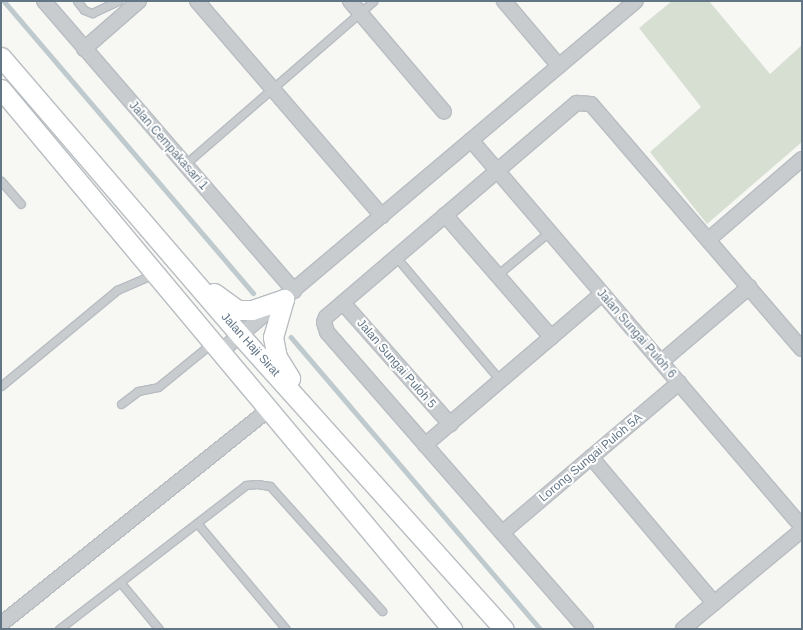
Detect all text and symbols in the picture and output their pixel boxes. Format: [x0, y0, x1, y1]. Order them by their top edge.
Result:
street label: Jalan Cempakasari 1 [126, 99, 210, 193]
street label: Jalan Sungai Puloh 6 [593, 286, 679, 382]
street label: Jalan Haji Sirat [218, 310, 282, 380]
street label: Jalan Sungai Puloh 5 [353, 316, 439, 412]
street label: Lorong Sungai Puloh 5A [537, 411, 645, 505]

